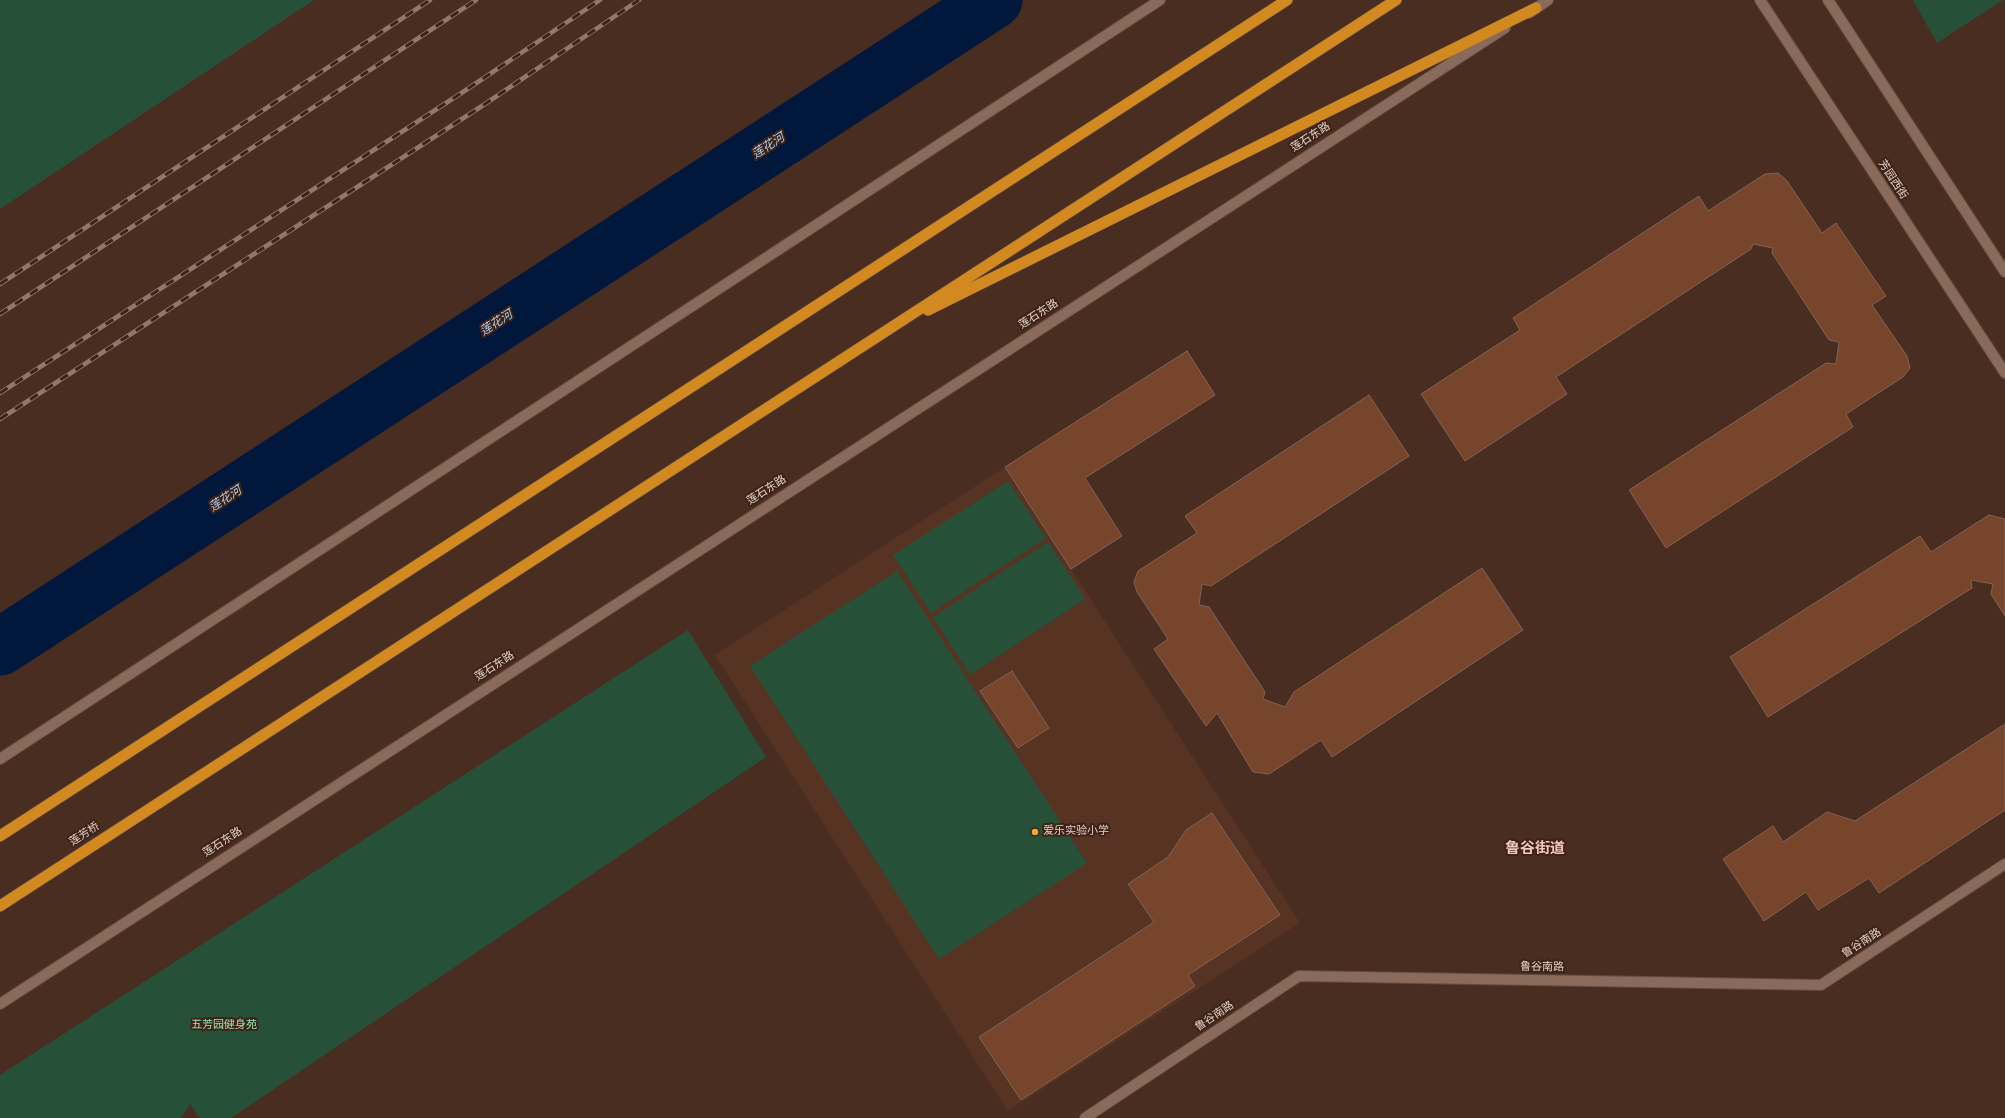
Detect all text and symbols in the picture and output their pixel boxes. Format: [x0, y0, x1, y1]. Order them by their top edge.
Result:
street label: 莲石东路 [1289, 120, 1333, 156]
water label: 莲花河 [750, 131, 788, 163]
street label: 芳园西街 [1874, 158, 1910, 202]
street label: 莲石东路 [1017, 297, 1061, 333]
water label: 莲花河 [478, 308, 516, 340]
street label: 莲石东路 [745, 473, 789, 509]
water label: 莲花河 [207, 484, 245, 516]
street label: 莲石东路 [473, 649, 517, 685]
street label: 莲芳桥 [68, 820, 102, 850]
street label: 莲石东路 [201, 825, 245, 861]
place label: 爱乐实验小学 [1043, 825, 1109, 839]
marker: 爱乐实验小学 [1030, 827, 1040, 837]
district label: 鲁谷街道 [1505, 841, 1565, 859]
street label: 鲁谷南路 [1840, 926, 1884, 962]
street label: 鲁谷南路 [1520, 961, 1564, 975]
street label: 鲁谷南路 [1193, 999, 1237, 1035]
park label: 五芳园健身苑 [191, 1019, 257, 1033]

